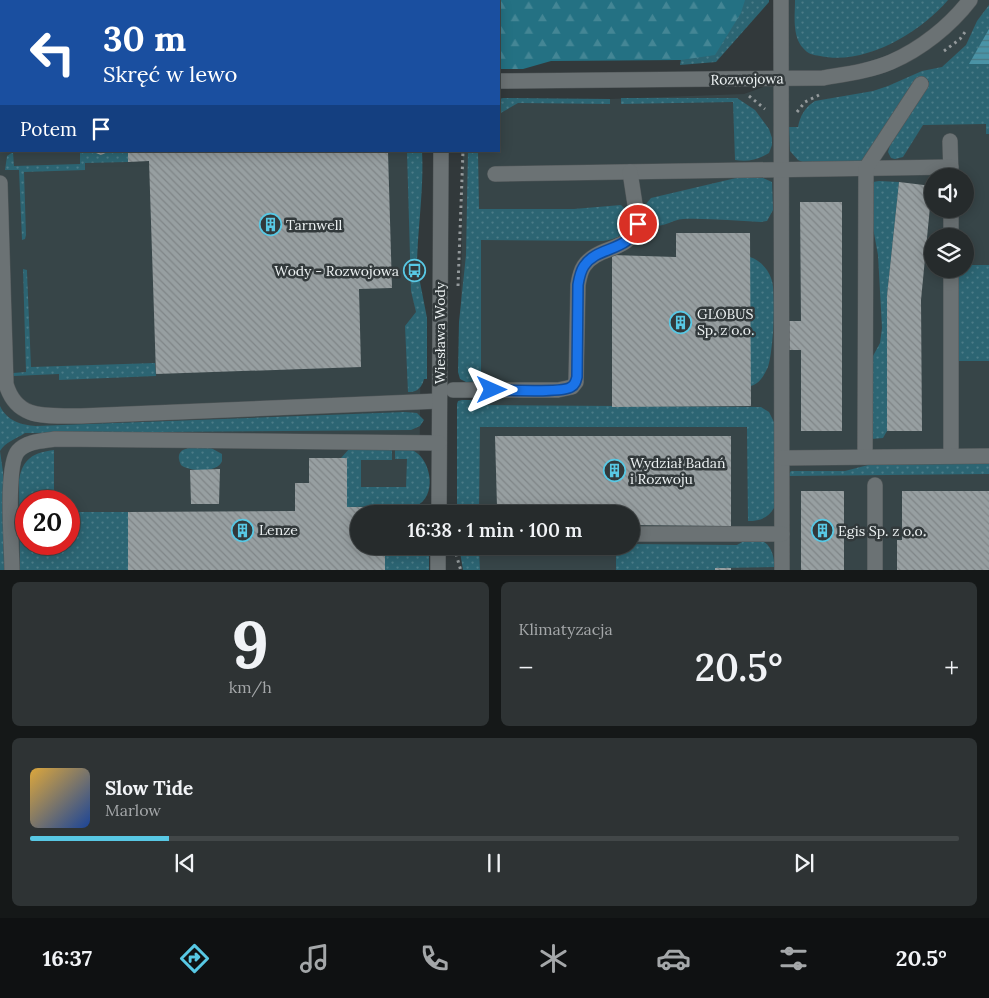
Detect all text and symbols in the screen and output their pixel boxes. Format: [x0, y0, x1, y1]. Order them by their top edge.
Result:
text: 30 m [103, 16, 186, 61]
icon: left [20, 20, 85, 85]
text: Skręć w lewo [103, 60, 237, 88]
street label: Rozwojowa [710, 69, 784, 89]
icon: arrive [87, 115, 115, 143]
text: Potem [20, 117, 77, 141]
map controls [924, 168, 974, 278]
button: sound [924, 168, 974, 218]
pin [617, 203, 659, 245]
icon: arrive [624, 210, 652, 238]
building icon: Tarnwell [258, 213, 282, 237]
place label: Tarnwell [286, 216, 343, 234]
button: layers [924, 228, 974, 278]
bus stop icon: Wody - Rozwojowa [403, 259, 427, 283]
place label: Wody - Rozwojowa [274, 262, 399, 280]
street label: Wiesława Wody [431, 281, 449, 384]
place label: GLOBUS Sp. z o.o. [697, 305, 754, 339]
building icon: GLOBUS Sp. z o.o. [669, 310, 693, 334]
position arrow [465, 363, 517, 415]
place label: Wydział Badań i Rozwoju [630, 454, 726, 488]
building icon: Wydział Badań i Rozwoju [602, 459, 626, 483]
speed limit sign: 20 [15, 490, 80, 555]
building icon: Lenze [231, 518, 255, 542]
text: 16:38 · 1 min · 100 m [408, 518, 582, 542]
building icon: Egis Sp. z o.o. [810, 519, 834, 543]
place label: Lenze [259, 521, 298, 539]
place label: Egis Sp. z o.o. [838, 522, 926, 540]
text: 9 [232, 603, 269, 686]
text: Klimatyzacja [519, 619, 613, 639]
text: 20.5° [695, 643, 783, 691]
text: − [519, 650, 533, 686]
text: + [944, 650, 959, 686]
text: km/h [229, 677, 272, 697]
text: Slow Tide [105, 776, 193, 800]
text: Marlow [105, 800, 161, 820]
icon: previous [171, 849, 199, 877]
icon: pause [480, 849, 508, 877]
icon: next [790, 849, 818, 877]
icon: directions [177, 941, 212, 976]
icon: music [297, 941, 332, 976]
icon: phone [417, 941, 452, 976]
icon: climate [536, 941, 571, 976]
icon: car [656, 941, 691, 976]
icon: filters [776, 941, 811, 976]
text: 16:37 [42, 944, 92, 972]
text: 20.5° [896, 944, 947, 972]

